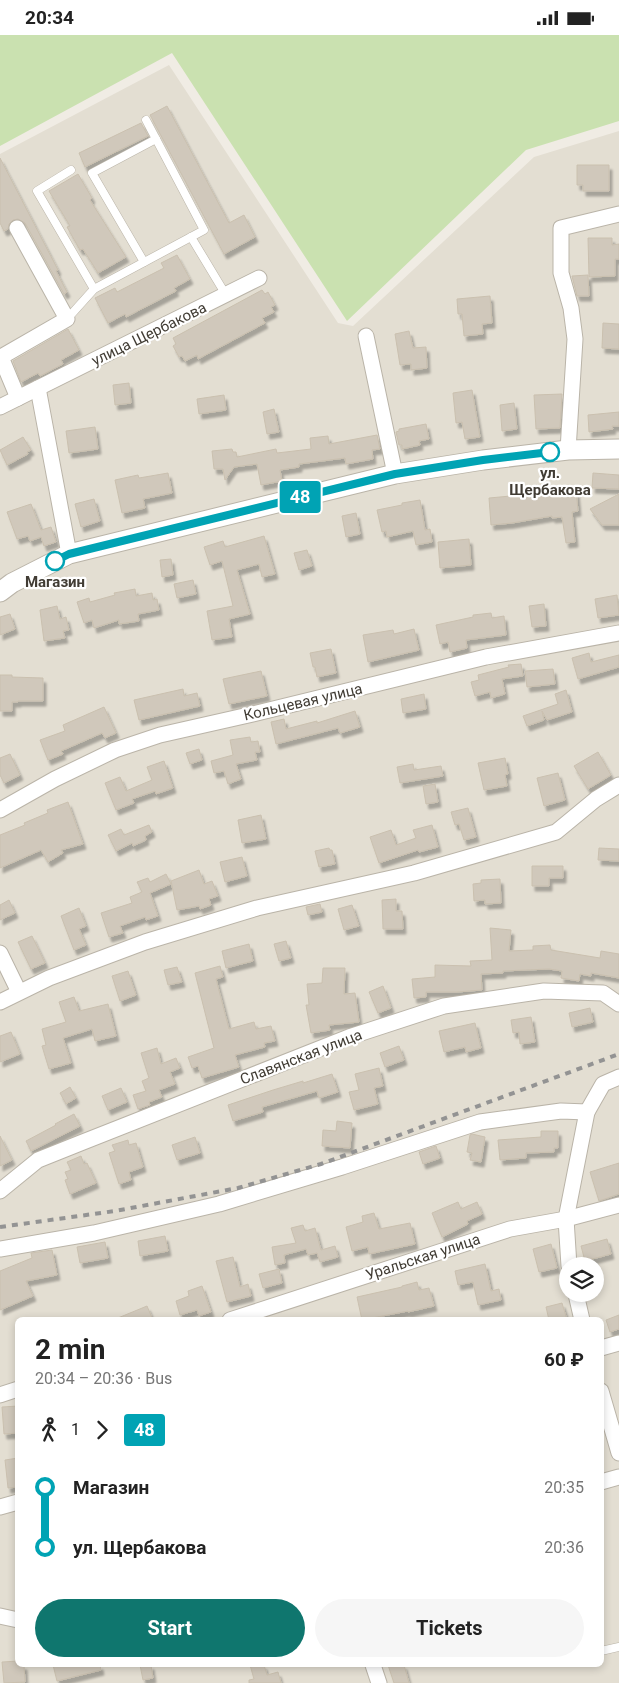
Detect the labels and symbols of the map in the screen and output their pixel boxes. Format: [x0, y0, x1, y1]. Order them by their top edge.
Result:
street label: улица Щербакова [89, 298, 209, 370]
marker: ул. Щербакова [540, 442, 560, 462]
place label: ул. Щербакова [509, 464, 591, 499]
line badge: 48 [278, 481, 322, 513]
marker: Магазин [45, 551, 65, 571]
place label: Магазин [25, 573, 85, 591]
street label: Кольцевая улица [242, 680, 364, 724]
street label: Славянская улица [237, 1025, 365, 1089]
street label: Уральская улица [363, 1230, 483, 1284]

